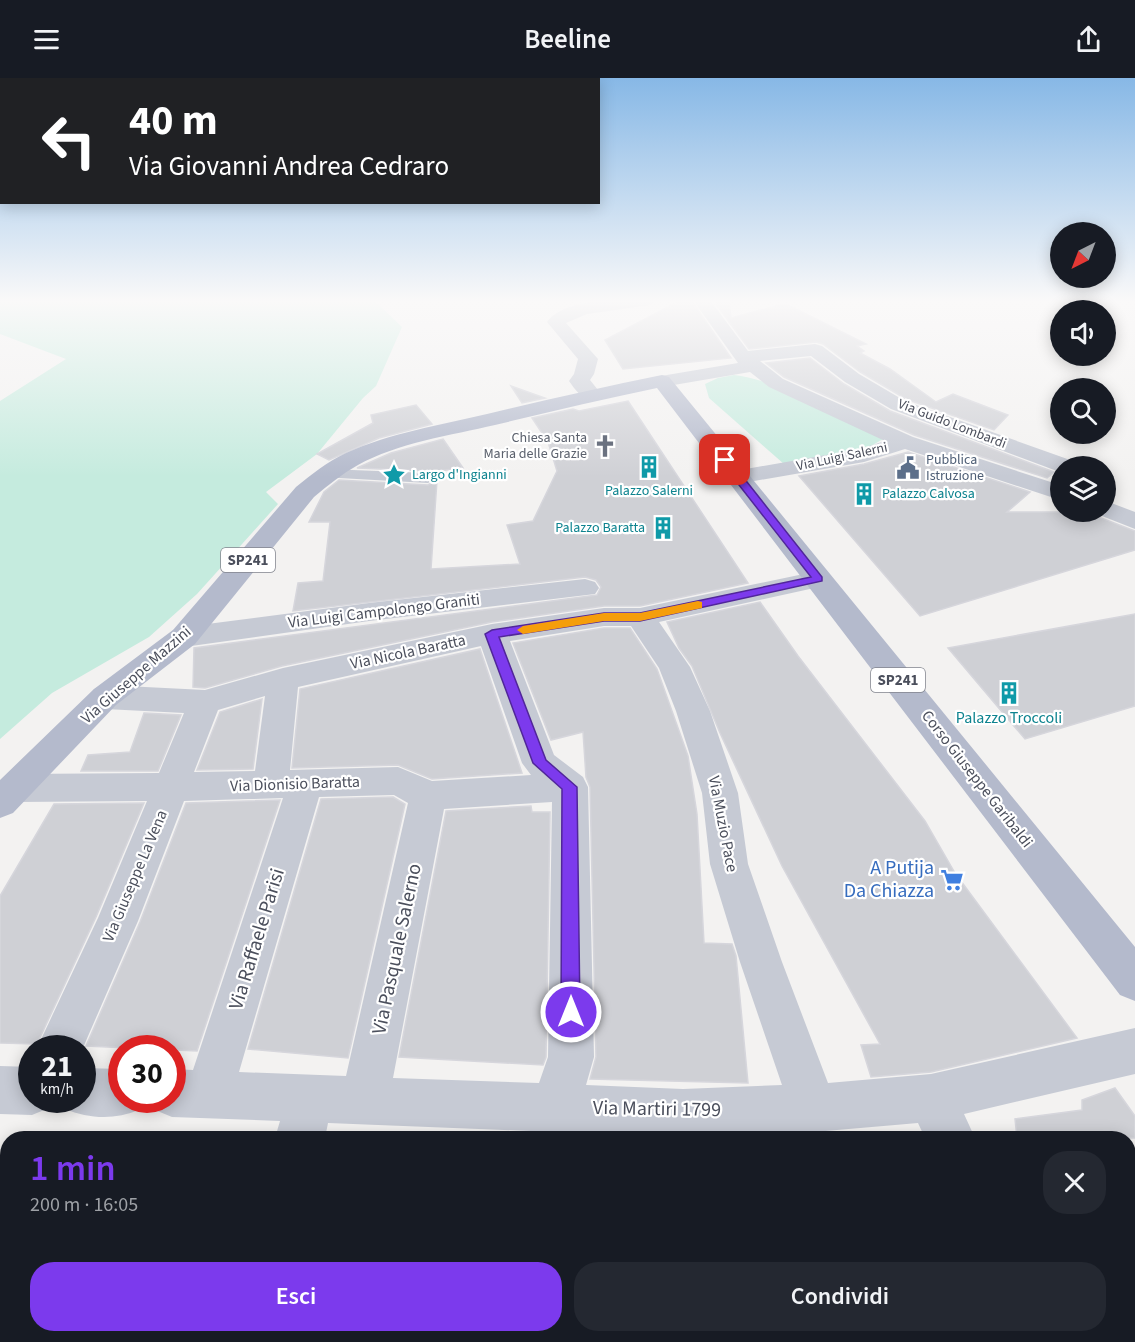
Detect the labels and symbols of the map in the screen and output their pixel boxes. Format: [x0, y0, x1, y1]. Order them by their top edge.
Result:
north arrow [1050, 222, 1116, 288]
street label: Via Guido Lombardi [895, 394, 1009, 454]
place label: Chiesa Santa Maria delle Grazie [483, 428, 587, 464]
church icon: Chiesa Santa Maria delle Grazie [592, 433, 618, 459]
pin [699, 434, 750, 485]
street label: Via Luigi Salerni [795, 438, 889, 476]
place label: Pubblica Istruzione [926, 450, 984, 486]
building icon: Palazzo Salerni [636, 454, 662, 480]
public building icon: Pubblica Istruzione [895, 455, 921, 481]
place icon: Largo d'Ingianni [381, 462, 407, 488]
place label: Largo d'Ingianni [412, 465, 507, 485]
place label: Palazzo Salerni [605, 481, 693, 501]
building icon: Palazzo Calvosa [851, 481, 877, 507]
place label: Palazzo Calvosa [882, 484, 975, 504]
building icon: Palazzo Baratta [650, 515, 676, 541]
place label: Palazzo Baratta [555, 518, 645, 538]
road number: SP241 [221, 548, 275, 572]
street label: Via Luigi Campolongo Graniti [287, 588, 481, 634]
street label: Via Giuseppe Mazzini [76, 621, 196, 729]
street label: Via Nicola Baratta [348, 629, 468, 675]
road number: SP241 [871, 668, 925, 692]
building icon: Palazzo Troccoli [996, 680, 1022, 706]
street label: Corso Giuseppe Garibaldi [916, 706, 1038, 852]
place label: Palazzo Troccoli [956, 707, 1062, 729]
street label: Via Dionisio Baratta [230, 771, 360, 797]
street label: Via Muzio Pace [703, 774, 743, 874]
street label: Via Giuseppe La Vena [97, 807, 173, 945]
place label: A Putija Da Chiazza [844, 854, 934, 905]
street label: Via Pasquale Salerno [365, 861, 429, 1037]
street label: Via Raffaele Parisi [222, 865, 292, 1013]
supermarket icon: A Putija Da Chiazza [939, 867, 965, 893]
position arrow [539, 980, 603, 1044]
speed limit sign: 30 [108, 1035, 186, 1113]
street label: Via Martiri 1799 [593, 1094, 721, 1124]

